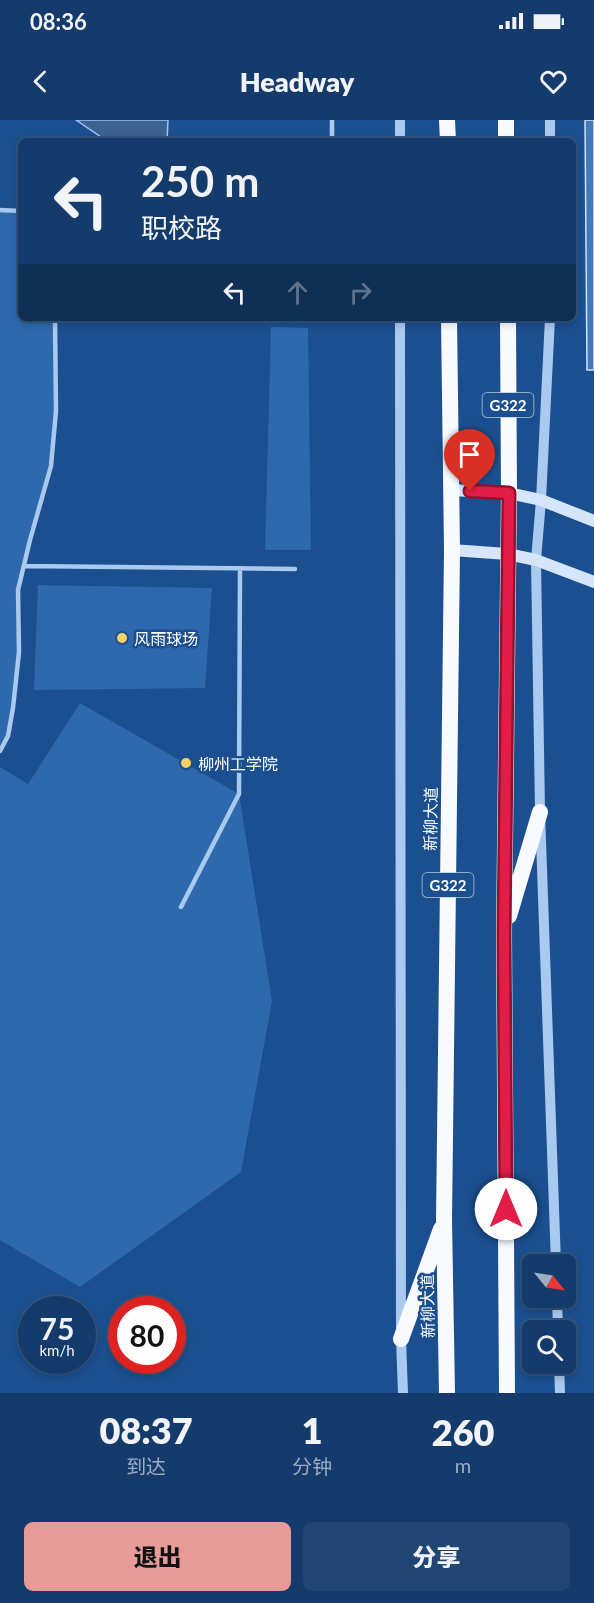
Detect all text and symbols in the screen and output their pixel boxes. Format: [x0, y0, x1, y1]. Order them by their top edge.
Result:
text: 08:36 [30, 8, 87, 35]
icon: back [24, 65, 57, 98]
text: Headway [240, 65, 354, 98]
icon: heart [537, 65, 570, 98]
text: 250 m [141, 156, 259, 206]
icon: left [42, 162, 120, 240]
text: 职校路 [141, 211, 222, 244]
icon: left [218, 276, 251, 309]
icon: ahead [281, 276, 314, 309]
icon: right [344, 276, 377, 309]
road number: G322 [482, 393, 534, 417]
pin [444, 429, 495, 491]
icon: arrive [453, 438, 486, 471]
place label: 风雨球场 [134, 629, 198, 648]
marker: 风雨球场 [115, 631, 129, 645]
place label: 柳州工学院 [198, 754, 278, 773]
marker: 柳州工学院 [179, 756, 193, 770]
street label: 新柳大道 [420, 787, 440, 851]
road number: G322 [422, 873, 474, 897]
position arrow [474, 1177, 538, 1241]
north arrow [522, 1254, 576, 1308]
map controls [522, 1254, 576, 1374]
street label: 新柳大道 [417, 1274, 437, 1338]
speed limit sign: 80 [108, 1296, 186, 1374]
text: 75 [40, 1310, 74, 1346]
button: search [522, 1320, 576, 1374]
text: km/h [39, 1341, 75, 1359]
text: 08:37 [100, 1408, 193, 1452]
text: 1 [302, 1408, 323, 1452]
text: 260 [432, 1410, 494, 1454]
text: m [455, 1453, 471, 1477]
text: 到达 [126, 1454, 166, 1478]
text: 分钟 [292, 1454, 332, 1478]
button: 退出 [24, 1522, 291, 1591]
button: 分享 [303, 1522, 570, 1591]

